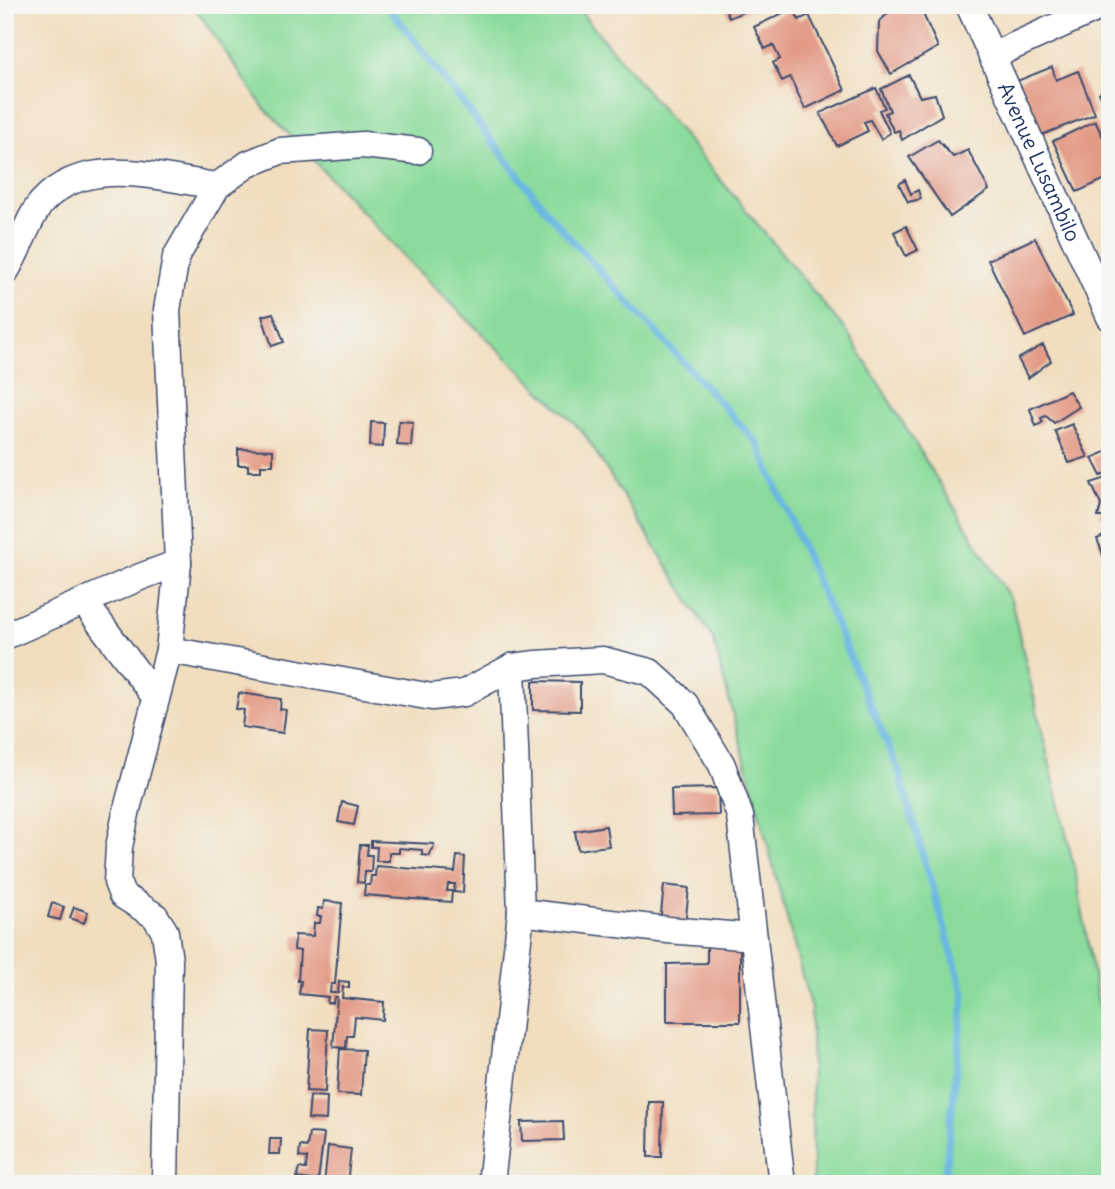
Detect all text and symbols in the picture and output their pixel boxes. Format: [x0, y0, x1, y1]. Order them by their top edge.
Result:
street label: Avenue Lusambilo [992, 78, 1087, 246]

